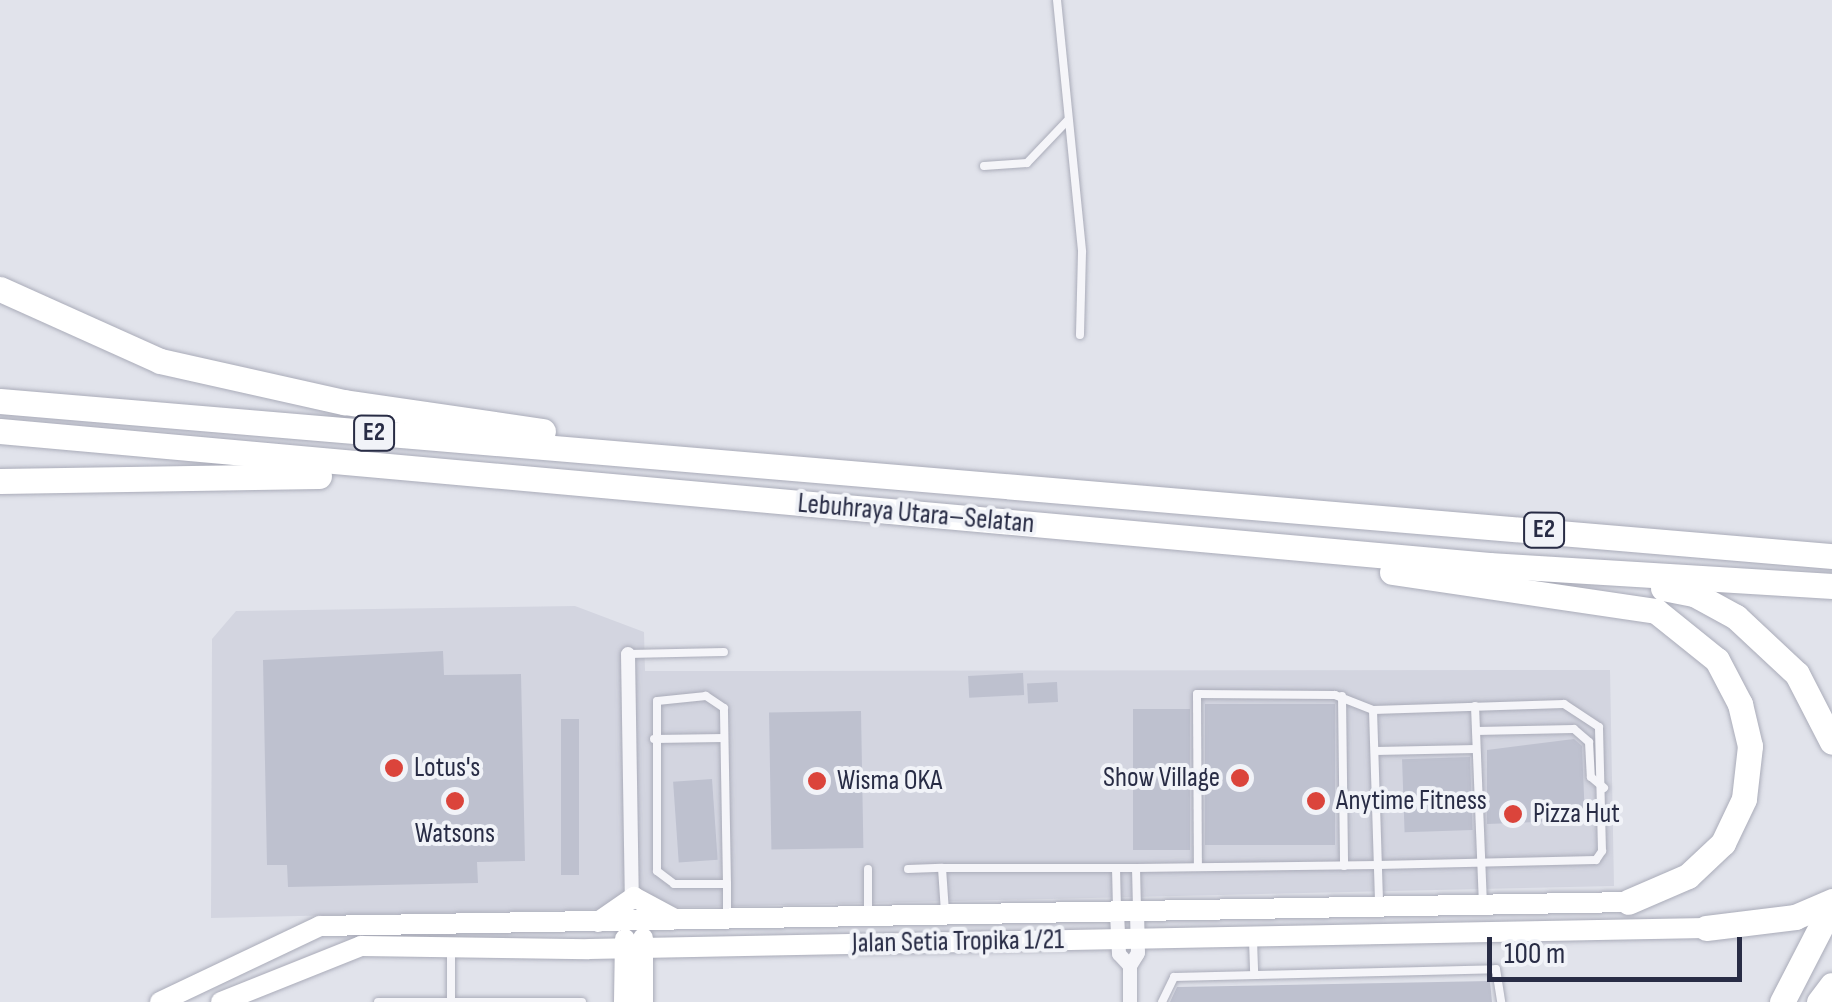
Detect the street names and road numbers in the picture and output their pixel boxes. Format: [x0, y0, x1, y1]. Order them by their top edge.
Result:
road number: E2 [352, 413, 396, 453]
street label: Lebuhraya Utara–Selatan [796, 487, 1036, 541]
road number: E2 [1522, 510, 1566, 550]
street label: Jalan Setia Tropika 1/21 [852, 923, 1064, 961]

